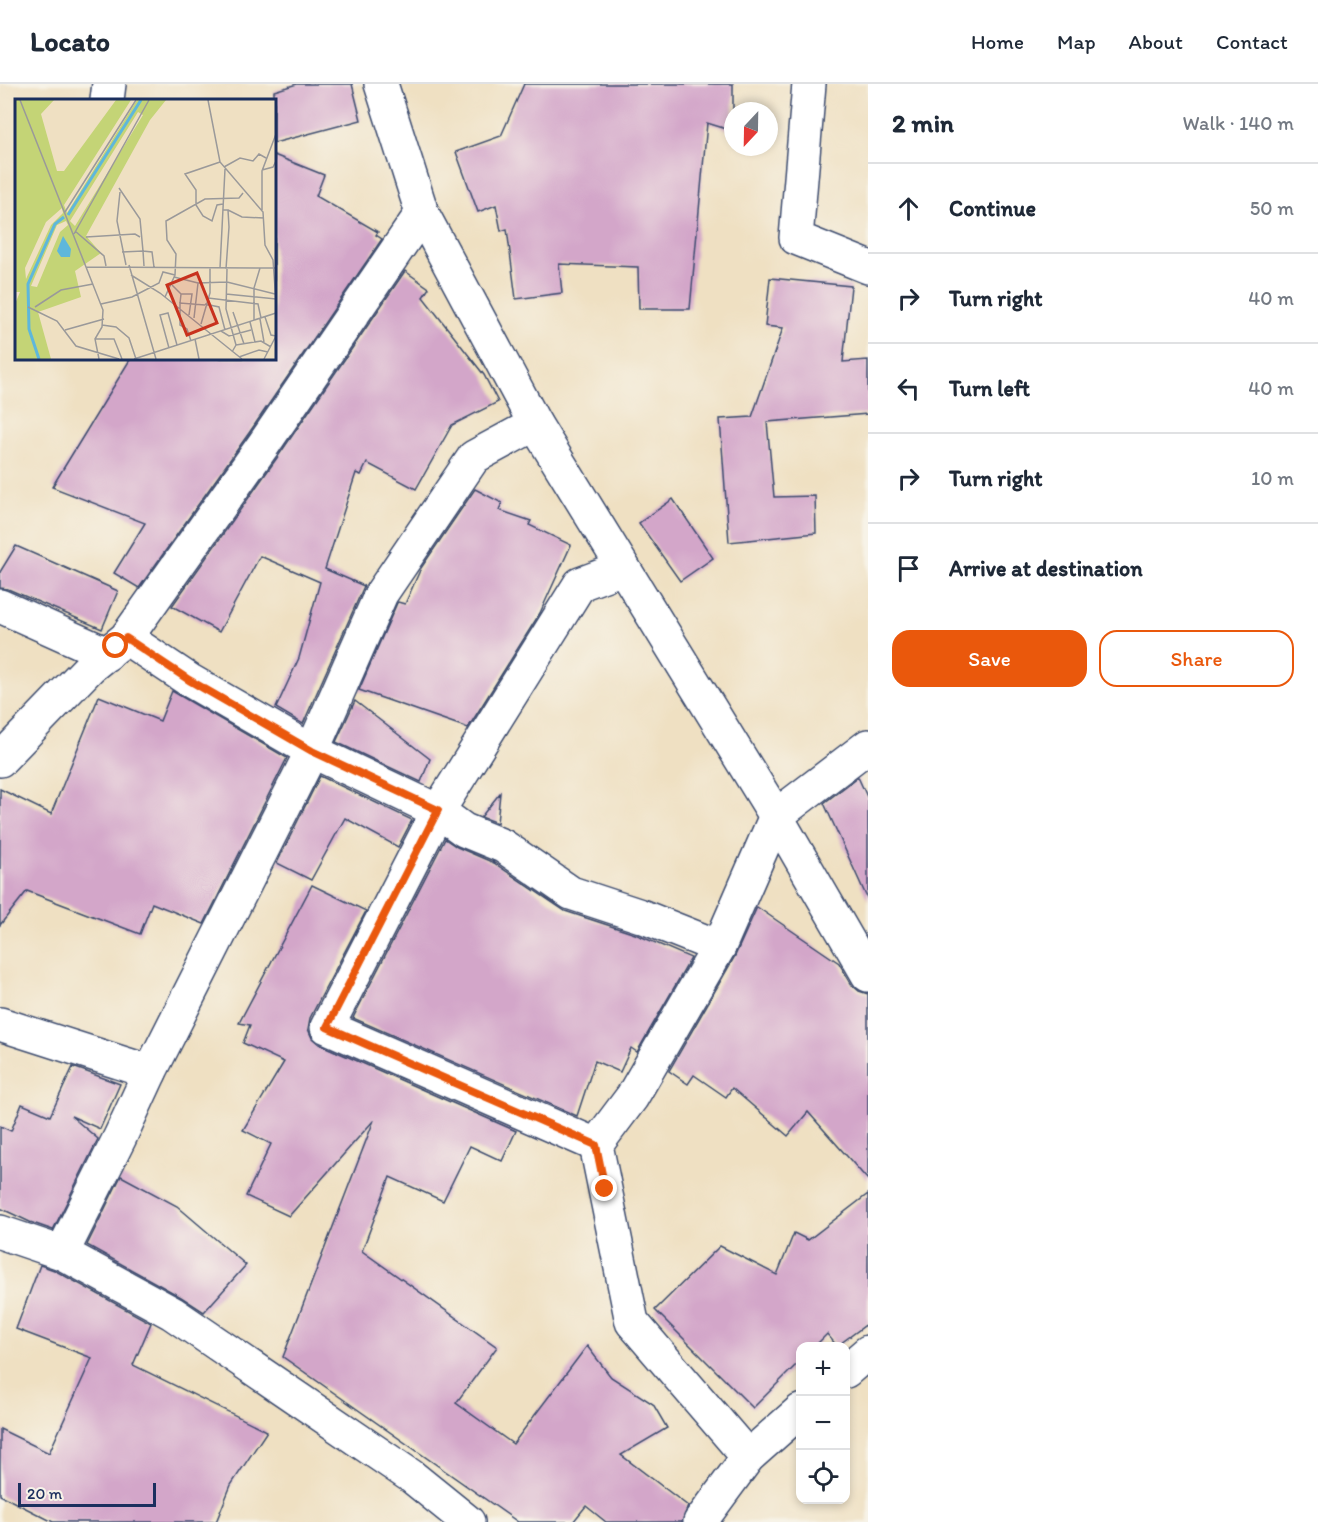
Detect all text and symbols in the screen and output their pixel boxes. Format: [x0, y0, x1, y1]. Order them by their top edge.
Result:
text: Locato [30, 24, 110, 58]
text: Home [971, 29, 1024, 54]
text: Map [1057, 29, 1096, 54]
text: About [1129, 29, 1183, 54]
text: Contact [1216, 29, 1288, 54]
inset map [15, 99, 276, 360]
north arrow [724, 102, 778, 156]
text: 2 min [892, 107, 954, 139]
text: Walk · 140 m [1183, 111, 1294, 135]
icon: ahead [892, 192, 925, 225]
text: Continue [949, 195, 1036, 222]
text: 50 m [1250, 196, 1294, 220]
icon: right [892, 282, 925, 315]
text: Turn right [949, 285, 1043, 312]
text: 40 m [1248, 286, 1294, 310]
icon: left [892, 372, 925, 405]
text: Turn left [949, 375, 1030, 402]
text: 40 m [1248, 376, 1294, 400]
icon: right [892, 462, 925, 495]
text: Turn right [949, 465, 1043, 492]
text: 10 m [1251, 466, 1294, 490]
icon: arrive [892, 552, 925, 585]
text: Arrive at destination [949, 555, 1143, 582]
button: Save [892, 630, 1087, 687]
button: Share [1099, 630, 1294, 687]
route start [102, 632, 128, 658]
route end [591, 1175, 617, 1201]
map controls [796, 1342, 850, 1504]
button: + [796, 1342, 850, 1396]
button: − [796, 1396, 850, 1450]
button: locate [796, 1450, 850, 1504]
scale bar [18, 1480, 156, 1508]
text: 20 m [27, 1484, 62, 1503]

